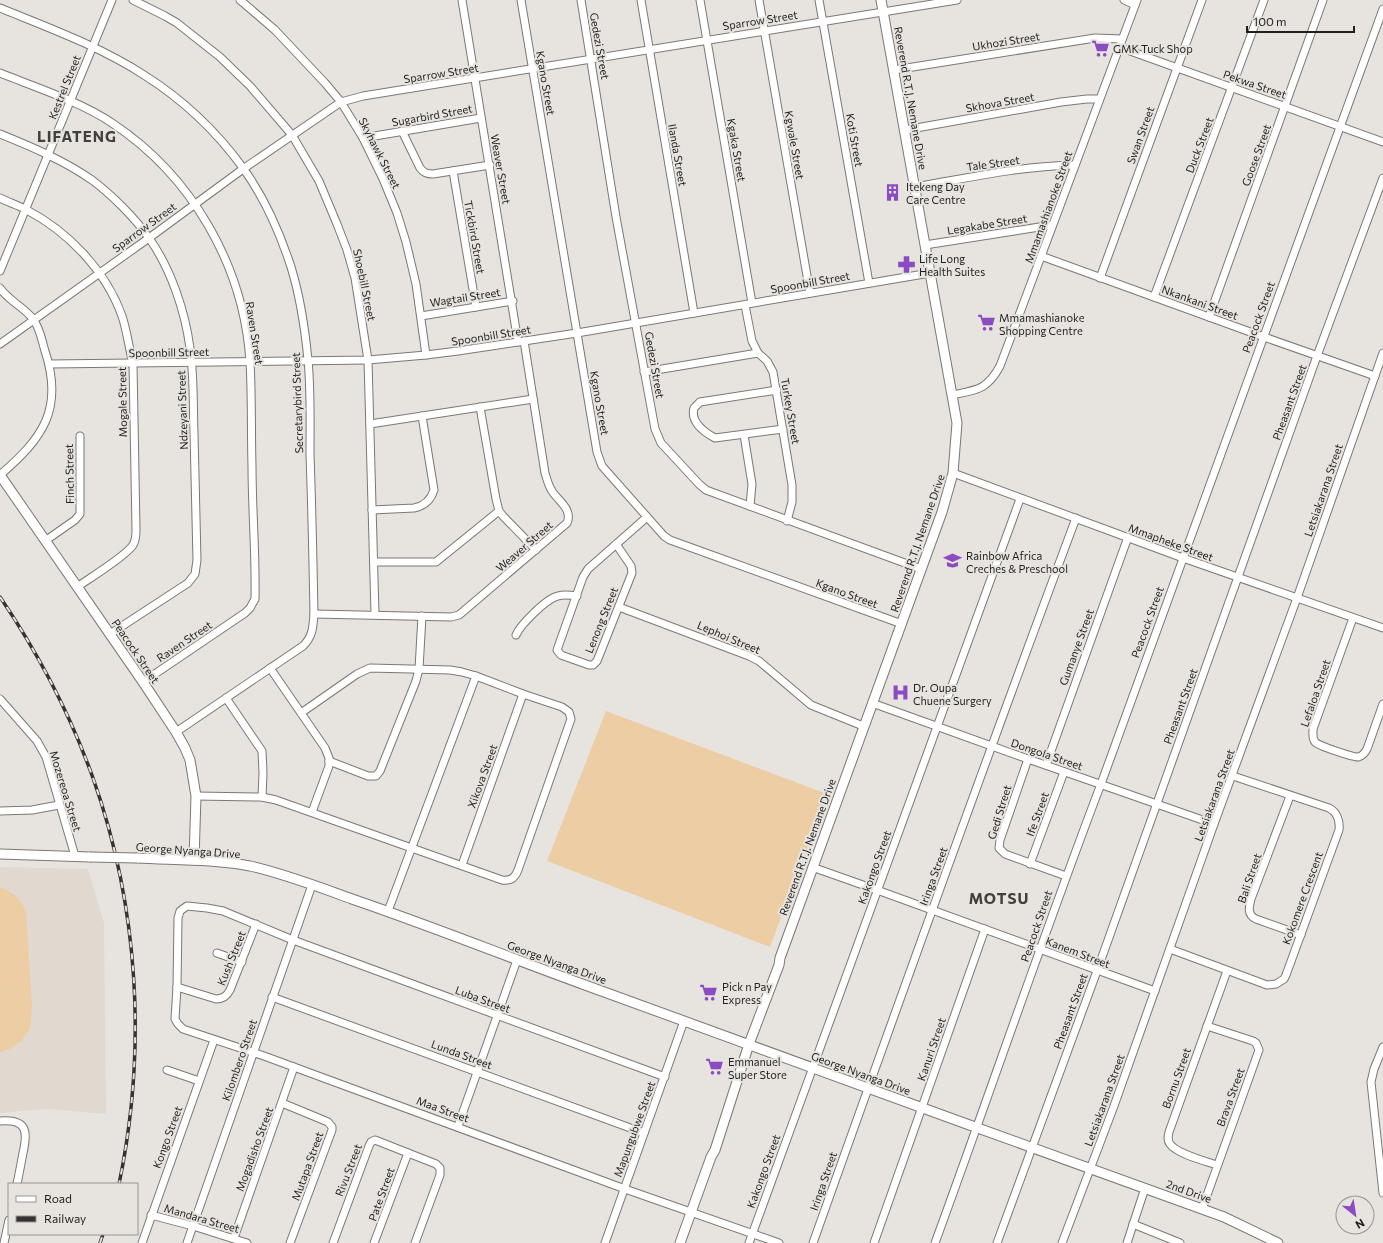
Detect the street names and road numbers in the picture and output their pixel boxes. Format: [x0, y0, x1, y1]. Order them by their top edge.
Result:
street label: Sparrow Street [722, 8, 799, 32]
street label: Gedezi Street [588, 12, 612, 81]
street label: Reverend R.T.J. Nemane Drive [891, 26, 930, 171]
street label: Ukhozi Street [971, 29, 1041, 53]
street label: Kgano Street [534, 50, 558, 117]
street label: Kestrel Street [45, 52, 83, 121]
street label: Sparrow Street [403, 61, 480, 85]
street label: Pekwa Street [1222, 67, 1289, 101]
street label: Skhova Street [965, 89, 1036, 114]
street label: Sugarbird Street [391, 101, 474, 128]
street label: Swan Street [1124, 104, 1157, 165]
street label: Kgwale Street [783, 110, 808, 181]
street label: Koti Street [844, 112, 866, 168]
street label: Skyhawk Street [356, 115, 404, 191]
street label: Duck Street [1182, 115, 1216, 175]
street label: Kgaka Street [725, 117, 749, 183]
street label: Goose Street [1239, 122, 1273, 188]
street label: Ilanda Street [666, 123, 690, 188]
street label: Weaver Street [488, 133, 514, 205]
street label: Mmamashianoke Street [1022, 149, 1075, 265]
street label: Tale Street [966, 153, 1021, 173]
street label: Sparrow Street [110, 199, 179, 255]
street label: Tickbird Street [462, 199, 488, 275]
street label: Legakabe Street [946, 211, 1028, 237]
street label: Shoebill Street [351, 248, 379, 323]
street label: Spoonbill Street [769, 269, 851, 295]
street label: Peacock Street [1239, 279, 1277, 354]
street label: Nkankani Street [1160, 282, 1240, 322]
street label: Wagtail Street [429, 285, 502, 309]
street label: Raven Street [244, 301, 266, 366]
street label: Spoonbill Street [450, 322, 532, 348]
street label: Gedezi Street [643, 331, 667, 400]
street label: Spoonbill Street [129, 345, 210, 359]
street label: Secretarybird Street [289, 352, 305, 454]
street label: Pheasant Street [1269, 362, 1309, 442]
street label: Mogale Street [115, 366, 129, 437]
street label: Ndzeyani Street [174, 370, 190, 450]
street label: Kgano Street [588, 370, 612, 437]
street label: Turkey Street [779, 377, 803, 446]
street label: Letsiakarana Street [1301, 442, 1345, 538]
street label: Finch Street [62, 443, 76, 504]
street label: Reverend R.T.J. Nemane Drive [887, 472, 948, 614]
street label: Weaver Street [493, 518, 555, 574]
street label: Mmapheke Street [1127, 521, 1216, 564]
street label: Kgano Street [814, 576, 880, 610]
street label: Lenong Street [582, 584, 620, 655]
street label: Peacock Street [1128, 584, 1166, 659]
street label: Gumanye Street [1056, 607, 1096, 687]
street label: Peacock Street [110, 616, 163, 686]
street label: Raven Street [154, 618, 214, 664]
street label: Lephoi Street [695, 618, 763, 656]
street label: Lefaloa Street [1297, 657, 1333, 728]
street label: Pheasant Street [1160, 666, 1200, 746]
street label: Dongola Street [1009, 736, 1085, 773]
street label: Xikova Street [464, 742, 500, 810]
street label: Letsiakarana Street [1191, 747, 1237, 843]
street label: Mozereoa Street [48, 749, 85, 833]
street label: Reverend R.T.J. Nemane Drive [776, 777, 839, 918]
street label: Gedi Street [985, 783, 1014, 841]
street label: Ife Street [1023, 790, 1051, 838]
street label: Kakongo Street [855, 828, 893, 906]
street label: George Nyanga Drive [135, 840, 241, 860]
street label: Iringa Street [916, 844, 950, 907]
street label: Kokomere Crescent [1279, 849, 1325, 946]
street label: Bali Street [1234, 851, 1264, 905]
street label: Peacock Street [1018, 888, 1054, 964]
street label: Kush Street [214, 928, 248, 987]
street label: Kanem Street [1044, 934, 1113, 970]
street label: George Nyanga Drive [506, 938, 609, 986]
street label: Pheasant Street [1050, 971, 1090, 1051]
street label: Luba Street [454, 983, 513, 1015]
street label: Kanuri Street [914, 1015, 948, 1082]
street label: Kilombero Street [219, 1017, 259, 1103]
street label: Lunda Street [430, 1037, 495, 1071]
street label: Bornu Street [1159, 1045, 1193, 1110]
street label: George Nyanga Drive [810, 1049, 913, 1097]
street label: Letsiakarana Street [1081, 1052, 1127, 1148]
street label: Brava Street [1213, 1065, 1247, 1128]
street label: Mapungubwe Street [611, 1079, 658, 1179]
street label: Maa Street [415, 1093, 472, 1125]
street label: Kongo Street [150, 1104, 184, 1170]
street label: Mogadisho Street [233, 1105, 275, 1193]
street label: Mutapa Street [289, 1129, 326, 1202]
street label: Kakongo Street [744, 1132, 782, 1210]
street label: Rivu Street [332, 1141, 364, 1198]
street label: Iringa Street [807, 1149, 839, 1212]
street label: Pate Street [365, 1165, 397, 1223]
street label: 2nd Drive [1164, 1177, 1214, 1205]
street label: Mandara Street [163, 1201, 242, 1235]

